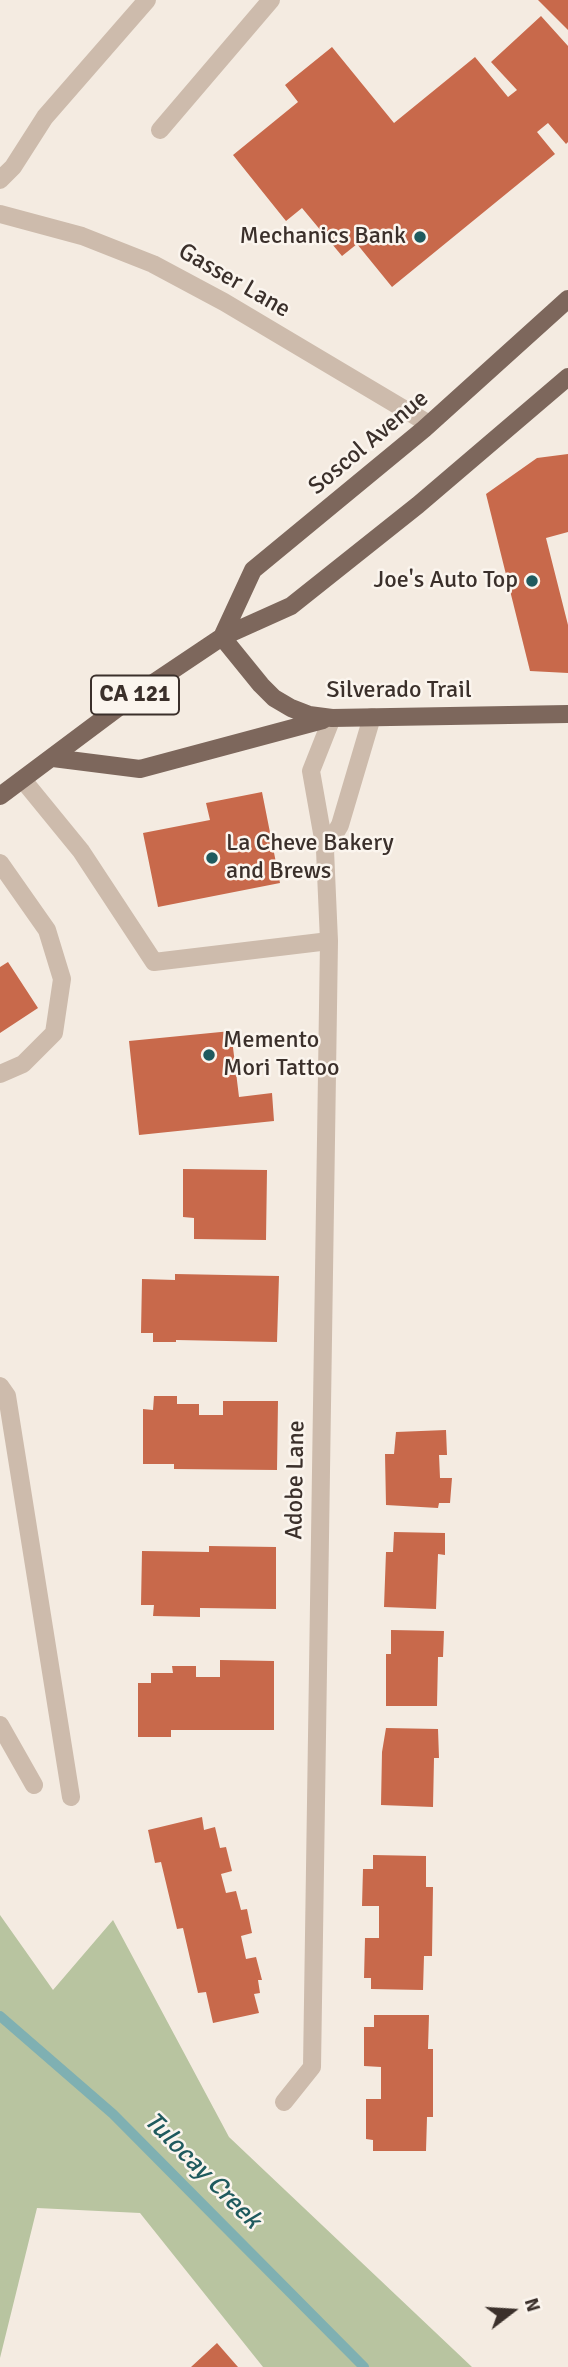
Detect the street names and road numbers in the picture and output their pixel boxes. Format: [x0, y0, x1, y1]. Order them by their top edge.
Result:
street label: Gasser Lane [173, 237, 295, 325]
street label: Soscol Avenue [303, 385, 435, 501]
road number: CA 121 [91, 676, 179, 715]
street label: Silverado Trail [326, 677, 472, 705]
street label: Adobe Lane [281, 1420, 311, 1540]

